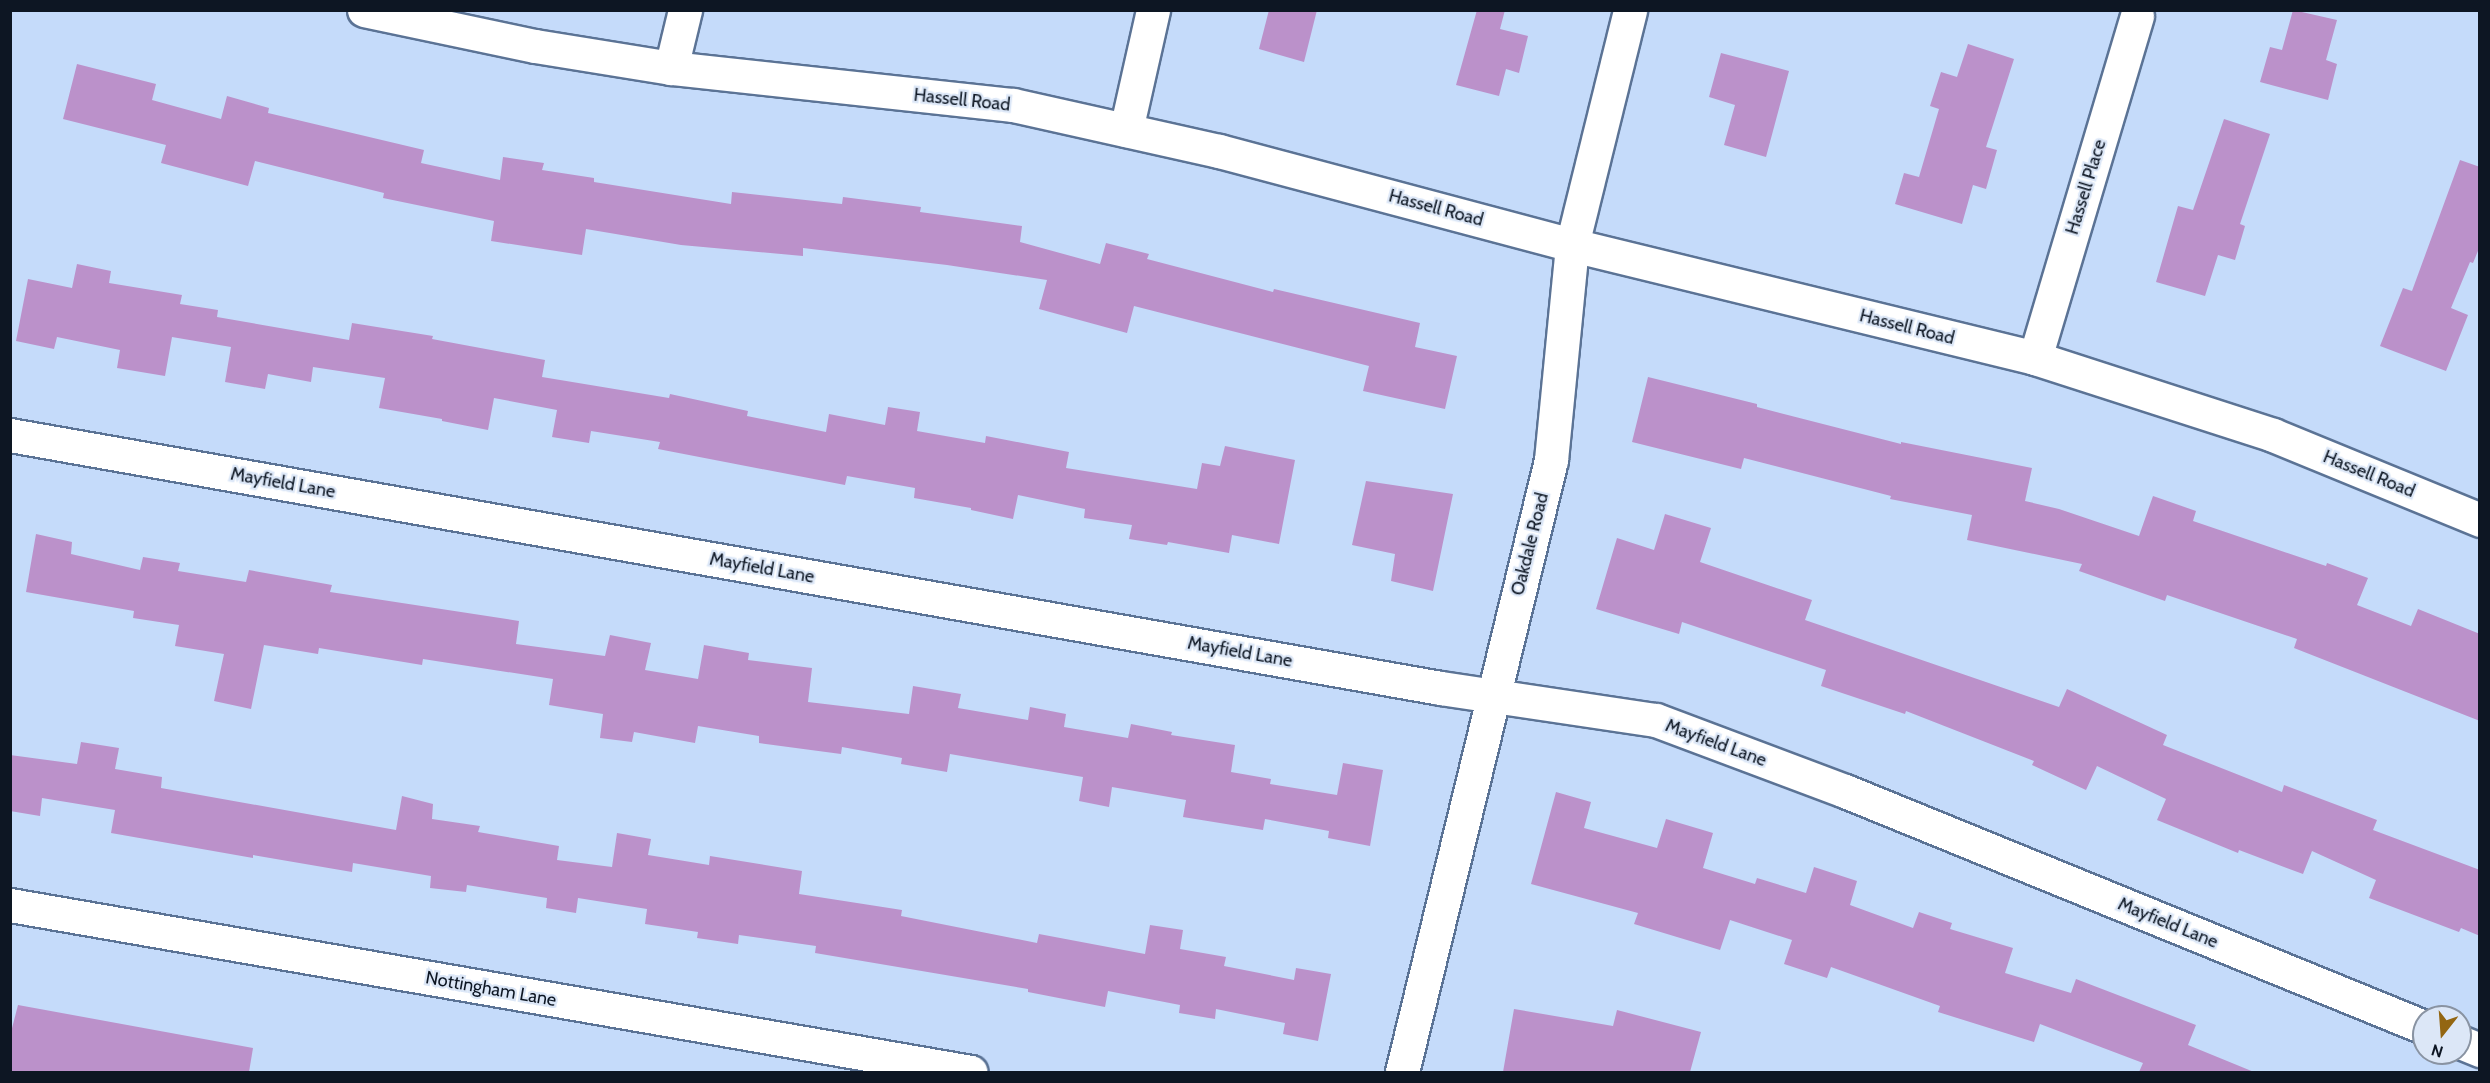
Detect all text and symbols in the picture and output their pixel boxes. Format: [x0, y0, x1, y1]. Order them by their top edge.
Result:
street label: Hassell Road [913, 84, 1011, 116]
street label: Hassell Place [2061, 137, 2111, 237]
street label: Hassell Road [1386, 185, 1486, 231]
street label: Hassell Road [1857, 305, 1957, 349]
street label: Hassell Road [2320, 446, 2418, 502]
street label: Mayfield Lane [229, 463, 337, 503]
street label: Oakdale Road [1507, 490, 1553, 598]
street label: Mayfield Lane [708, 548, 816, 588]
street label: Mayfield Lane [1186, 632, 1294, 672]
street label: Mayfield Lane [1663, 715, 1769, 771]
street label: Mayfield Lane [2115, 893, 2221, 953]
street label: Nottingham Lane [424, 967, 558, 1011]
north arrow [2412, 1005, 2472, 1065]
text: N [2429, 1040, 2445, 1062]

